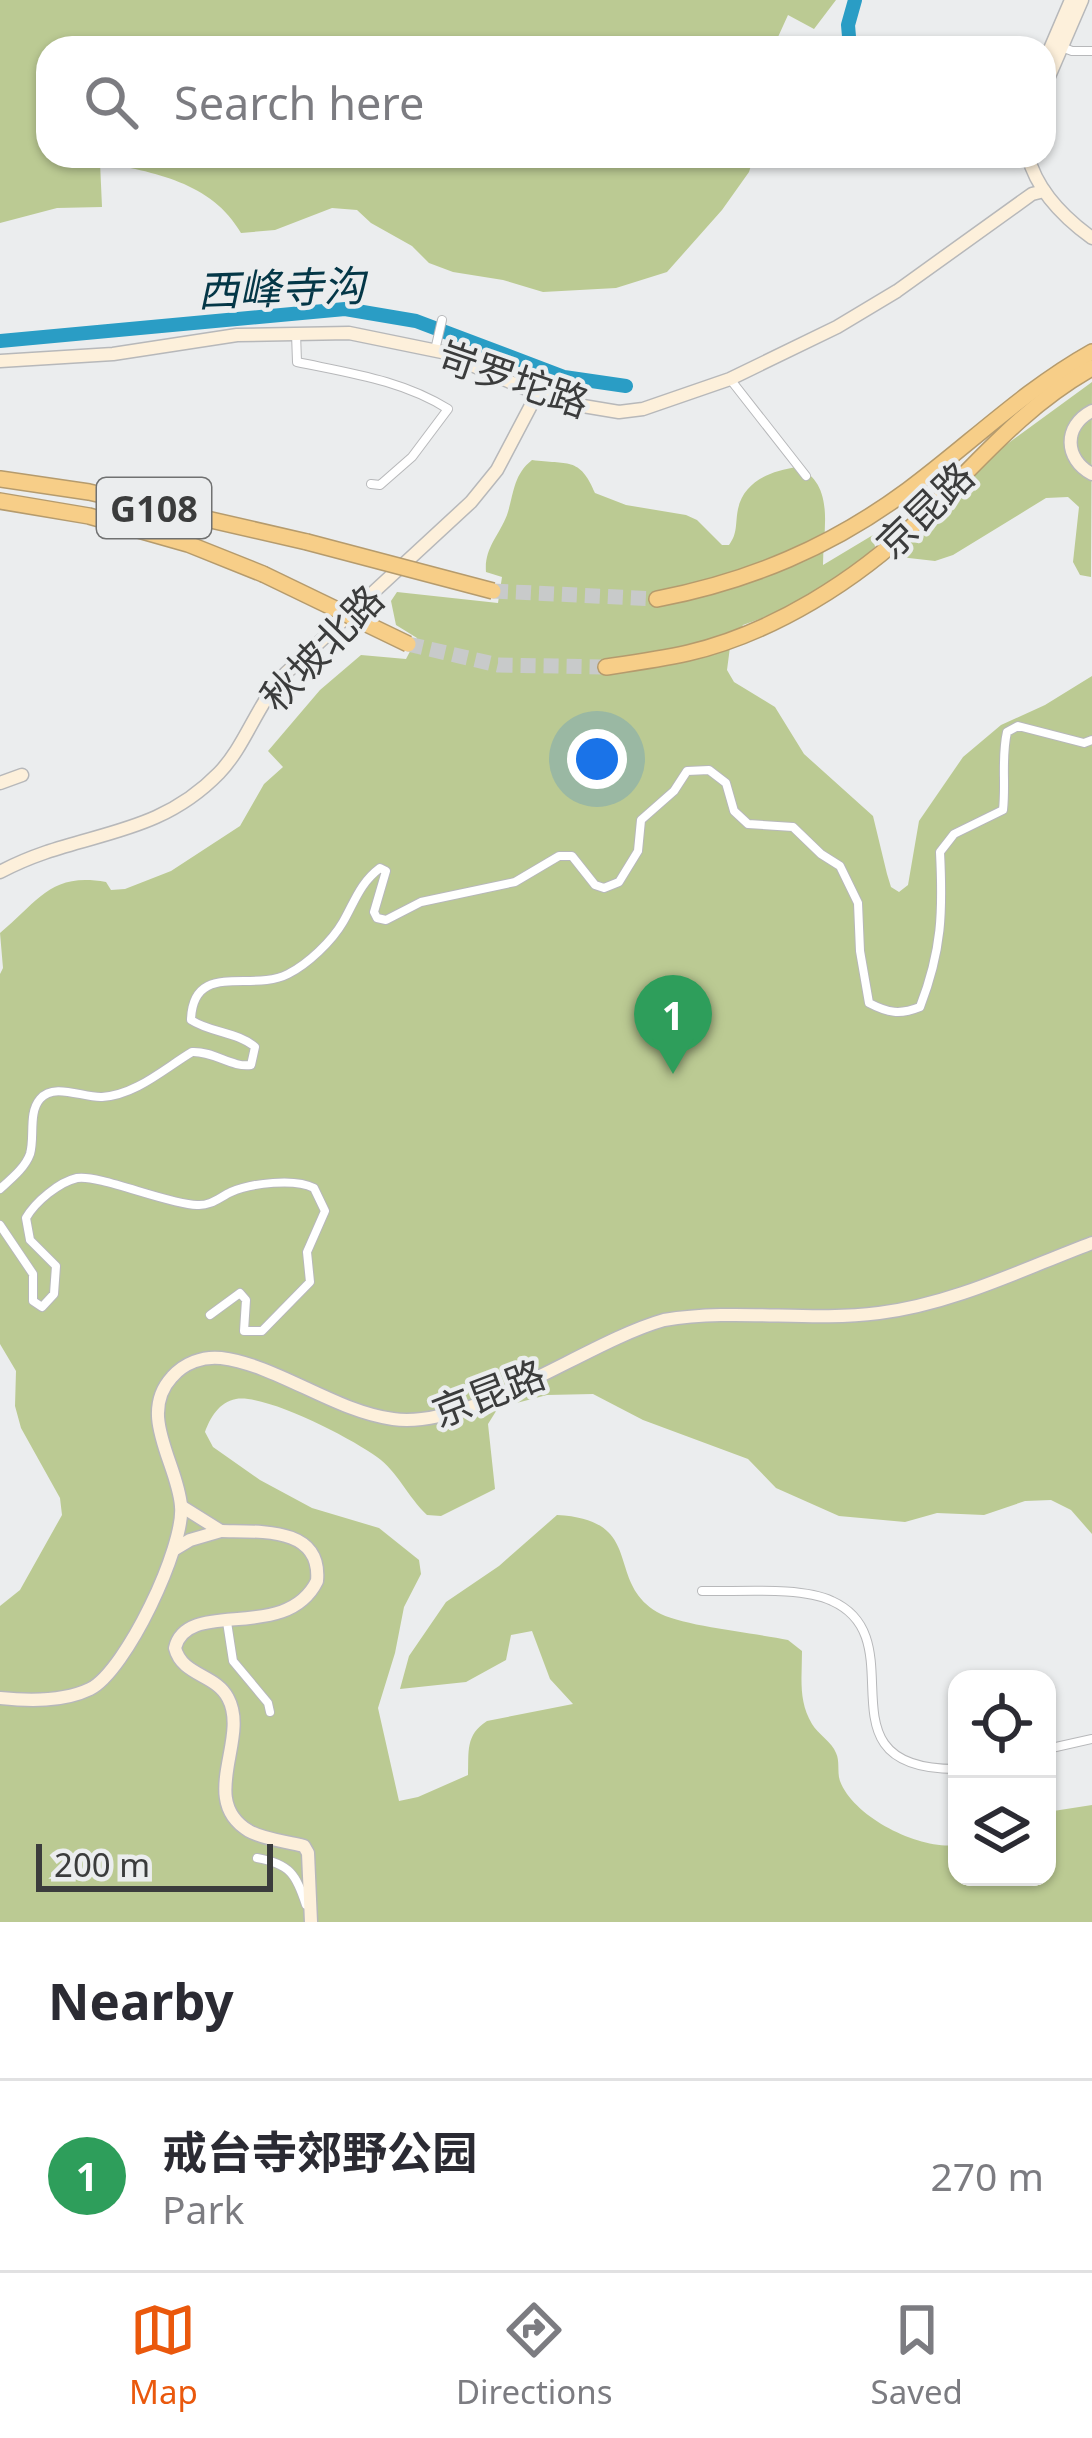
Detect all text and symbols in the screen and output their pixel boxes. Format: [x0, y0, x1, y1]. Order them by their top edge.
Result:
search box [36, 36, 1056, 168]
icon: search [78, 69, 144, 135]
text: Search here [174, 72, 424, 133]
water label: 西峰寺沟 [196, 255, 370, 318]
street label: 岢罗坨路 [432, 328, 596, 428]
street label: 京昆路 [864, 449, 984, 569]
road number: G108 [97, 478, 211, 538]
street label: 秋坡北路 [248, 572, 394, 722]
your location [567, 729, 627, 789]
pin: 1 [634, 975, 712, 1074]
street label: 京昆路 [424, 1346, 552, 1438]
map controls [948, 1670, 1056, 1886]
button: locate [948, 1670, 1056, 1778]
button: layers [948, 1778, 1056, 1886]
scale bar [36, 1838, 273, 1891]
text: 200 m [54, 1842, 150, 1887]
text: Nearby [48, 1965, 234, 2035]
text: 戒台寺郊野公园 [162, 2121, 477, 2182]
text: 1 [76, 2149, 98, 2202]
text: 270 m [930, 2149, 1044, 2202]
text: Park [162, 2182, 244, 2235]
tab: Map [129, 2297, 198, 2414]
tab: Directions [456, 2297, 613, 2414]
tab: Saved [871, 2297, 963, 2414]

